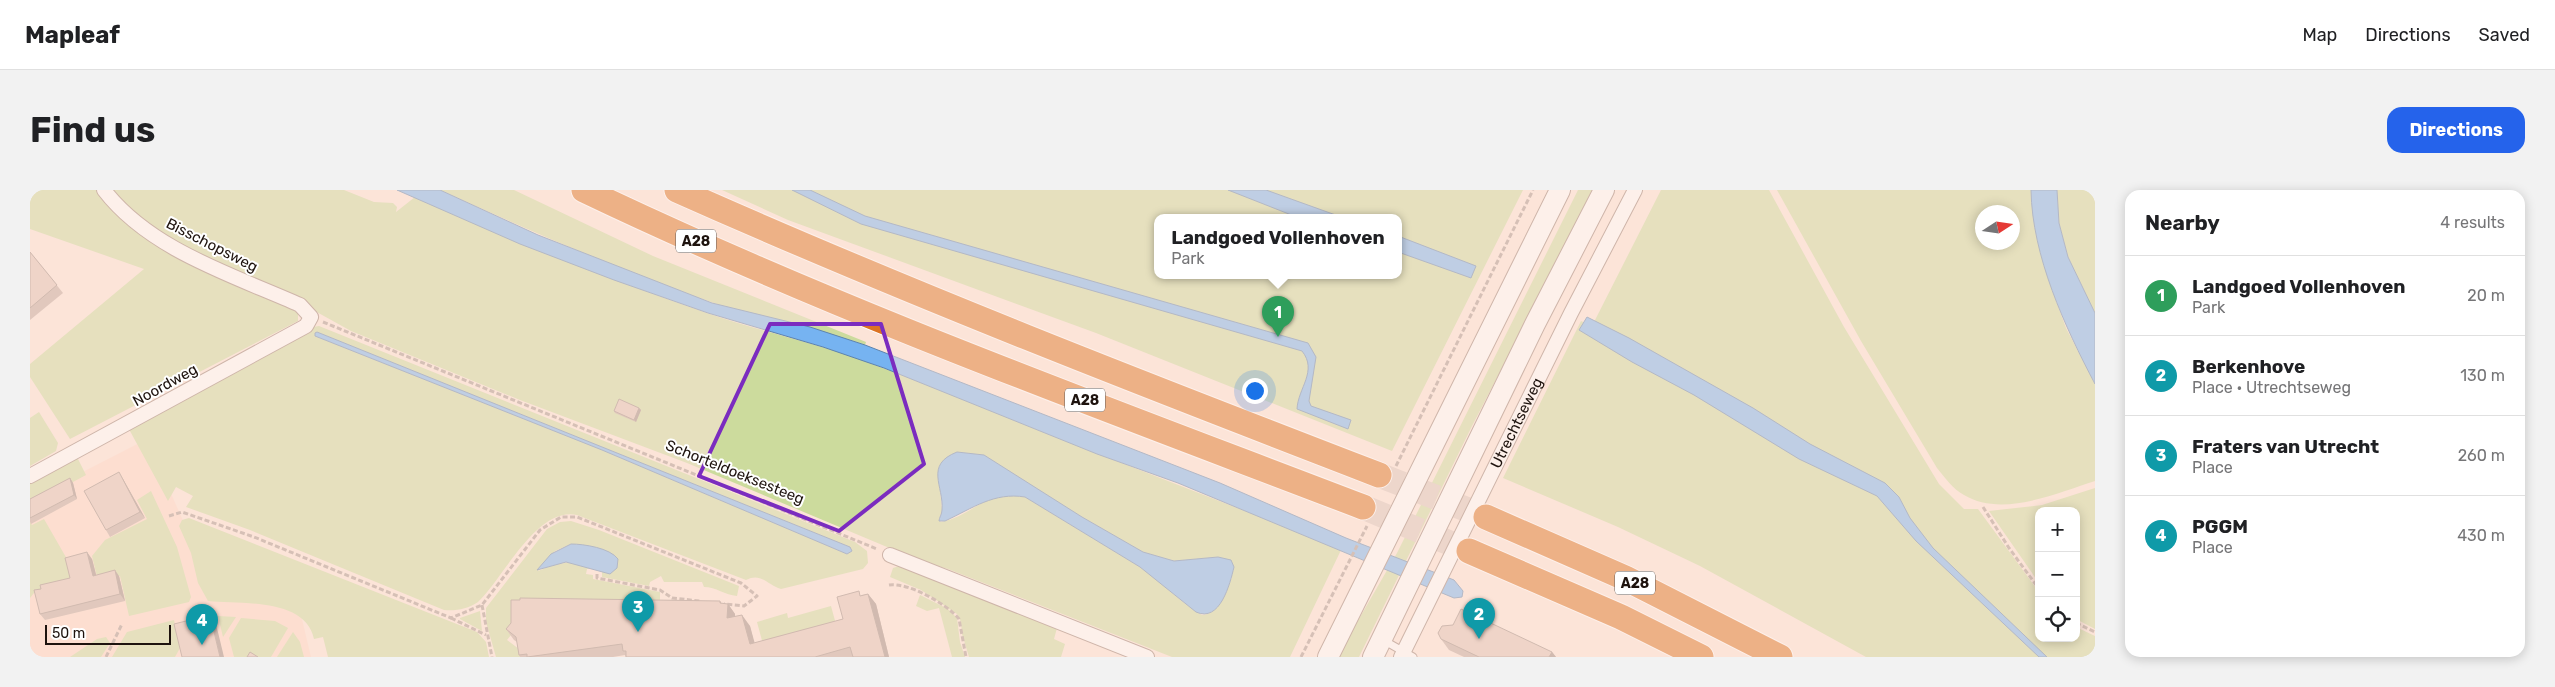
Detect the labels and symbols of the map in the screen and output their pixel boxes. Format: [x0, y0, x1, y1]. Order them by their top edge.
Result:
north arrow [1975, 205, 2020, 250]
street label: Bisschopsweg [163, 214, 261, 276]
road number: A28 [676, 230, 716, 252]
pin: 1 [1262, 296, 1294, 337]
street label: Noordweg [129, 360, 201, 410]
street label: Utrechtseweg [1487, 375, 1547, 471]
your location [1242, 378, 1268, 404]
road number: A28 [1065, 388, 1105, 412]
street label: Schorteldoeksesteeg [663, 436, 807, 508]
road number: A28 [1615, 572, 1655, 594]
pin: 3 [622, 591, 654, 632]
pin: 2 [1463, 598, 1495, 639]
pin: 4 [186, 604, 218, 645]
scale bar [45, 622, 171, 645]

